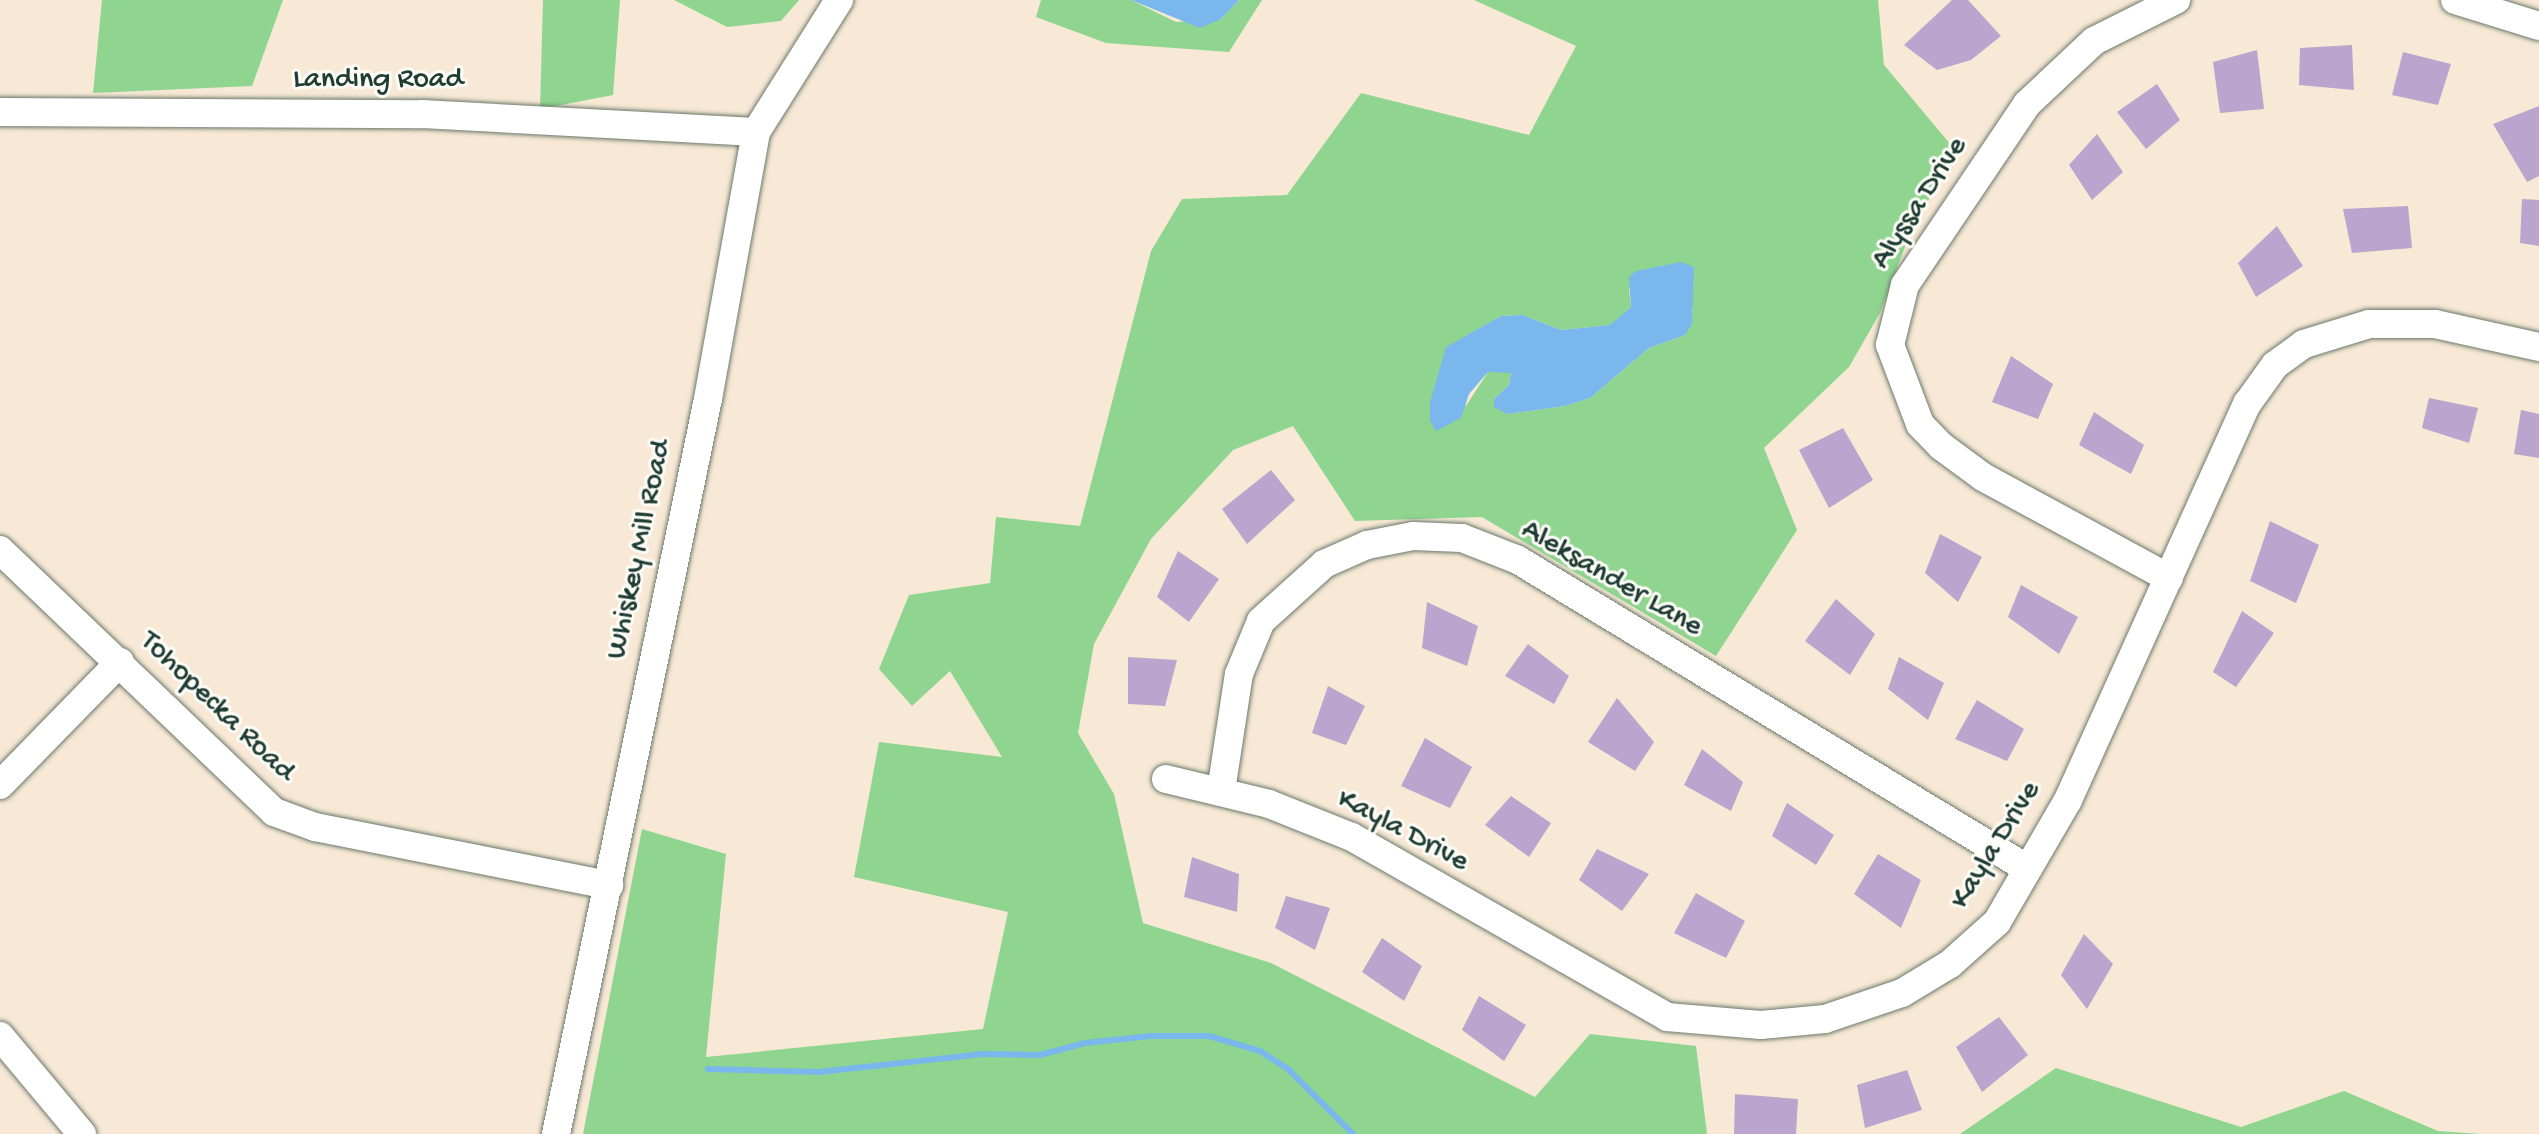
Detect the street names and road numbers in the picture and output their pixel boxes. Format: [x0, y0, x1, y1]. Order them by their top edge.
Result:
street label: Landing Road [293, 63, 463, 99]
street label: Alyssa Drive [1865, 131, 1977, 277]
street label: Whiskey Mill Road [600, 437, 682, 663]
street label: Aleksander Lane [1514, 514, 1708, 646]
street label: Tohopecka Road [131, 625, 301, 791]
street label: Kayla Drive [1944, 776, 2050, 916]
street label: Kayla Drive [1330, 782, 1474, 882]

